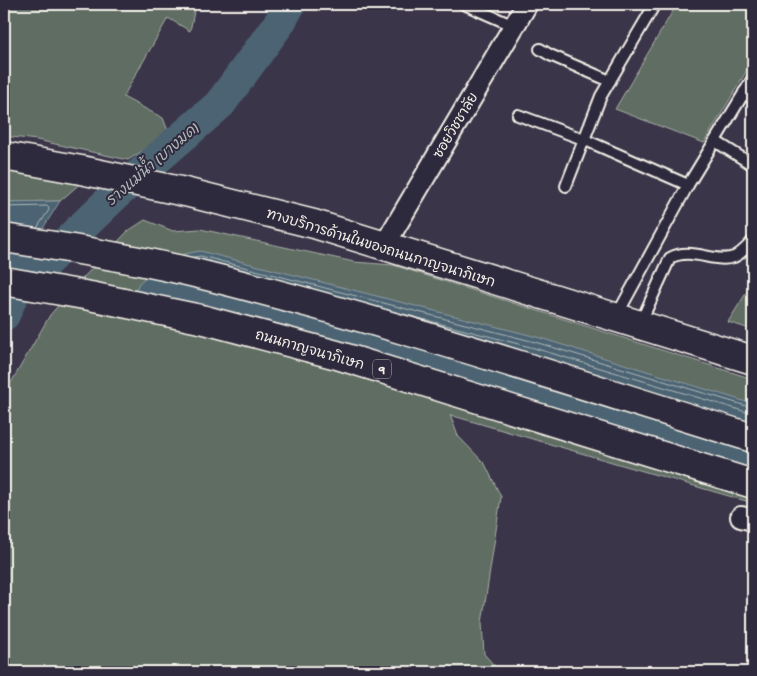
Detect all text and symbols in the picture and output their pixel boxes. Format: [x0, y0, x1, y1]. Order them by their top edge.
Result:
street label: ซอยวิชชาลัย [430, 90, 483, 162]
water label: รางแม่น้ำ (บางมด) [99, 114, 204, 211]
street label: ทางบริการด้านในของถนนกาญจนาภิเษก [264, 204, 498, 292]
street label: ถนนกาญจนาภิเษก [253, 327, 366, 375]
road number: 9 [373, 359, 391, 378]

